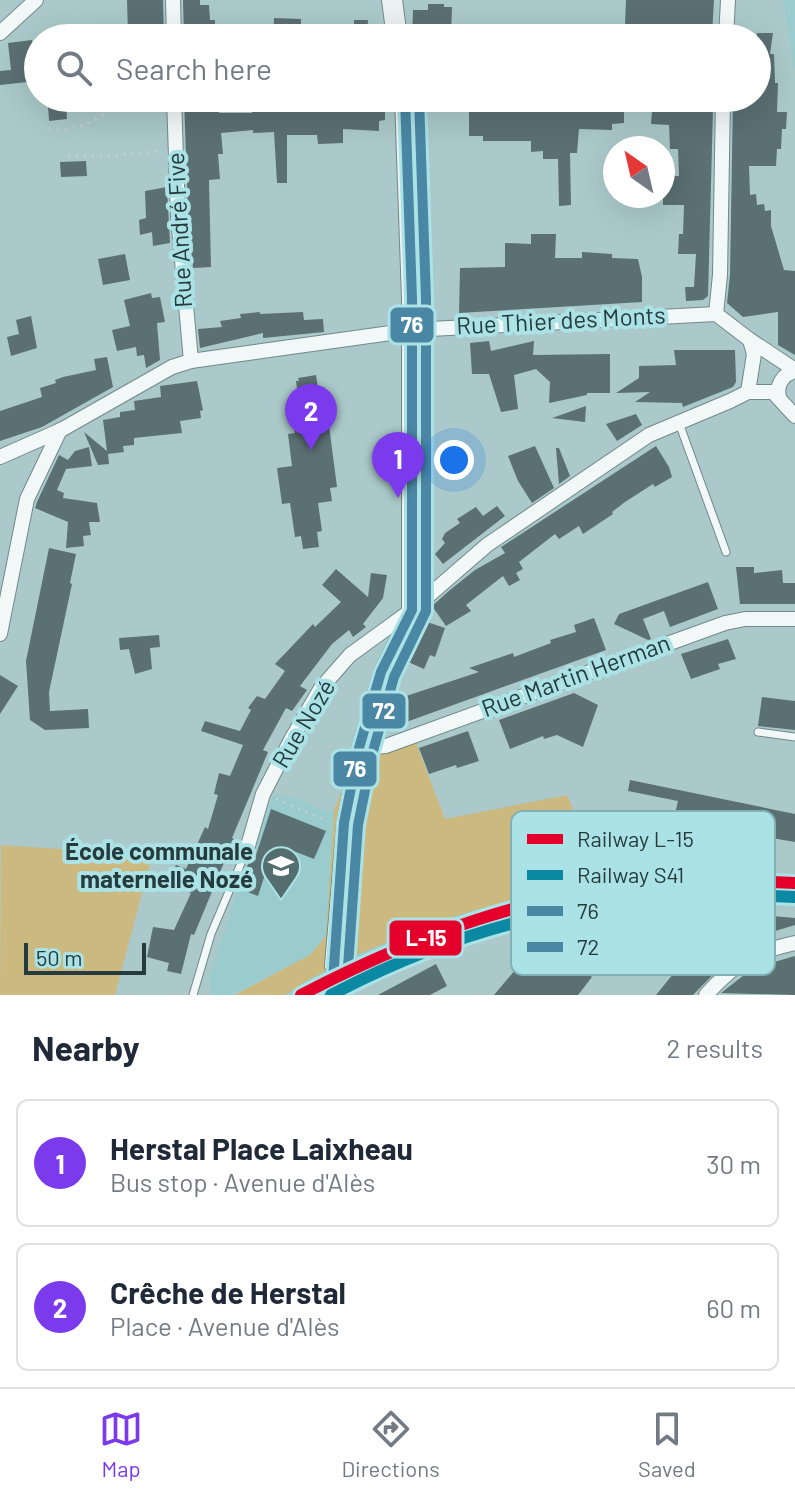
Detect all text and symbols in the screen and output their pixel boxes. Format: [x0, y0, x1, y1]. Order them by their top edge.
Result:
search box [24, 24, 771, 112]
icon: search [52, 46, 96, 90]
text: Search here [116, 50, 272, 86]
north arrow [603, 136, 675, 208]
street label: Rue André Five [160, 152, 197, 308]
street label: Rue Thier des Monts [455, 300, 666, 339]
line badge: 76 [389, 306, 435, 344]
text: 76 [401, 311, 424, 337]
pin: 2 [285, 384, 337, 450]
pin: 1 [372, 432, 424, 498]
your location [434, 440, 474, 480]
street label: Rue Martin Herman [477, 627, 674, 722]
street label: Rue Nozé [265, 674, 340, 773]
line badge: 72 [361, 692, 407, 730]
text: 72 [372, 697, 396, 723]
line badge: 76 [332, 750, 378, 788]
text: 76 [344, 755, 367, 781]
legend [511, 811, 775, 975]
text: Railway L-15 [577, 825, 694, 851]
place label: École communale maternelle Nozé [65, 836, 253, 893]
school or university icon: École communale maternelle Nozé [260, 845, 302, 900]
text: Railway S41 [577, 861, 684, 887]
text: 76 [577, 897, 599, 923]
line badge: L-15 [388, 919, 463, 957]
text: L-15 [405, 924, 447, 950]
text: 72 [577, 933, 599, 959]
scale bar [24, 939, 146, 975]
text: 50 m [36, 944, 82, 970]
text: Nearby [32, 1027, 140, 1068]
text: 2 results [667, 1032, 763, 1063]
text: Herstal Place Laixheau [110, 1130, 413, 1166]
text: 1 [55, 1148, 65, 1179]
text: 30 m [706, 1148, 761, 1179]
text: Bus stop · Avenue d'Alès [110, 1166, 375, 1197]
text: Crêche de Herstal [110, 1274, 346, 1310]
text: 2 [53, 1292, 67, 1323]
text: 60 m [706, 1292, 761, 1323]
text: Place · Avenue d'Alès [110, 1310, 340, 1341]
tab: Map [99, 1407, 143, 1481]
tab: Directions [341, 1407, 440, 1481]
tab: Saved [638, 1407, 696, 1481]

